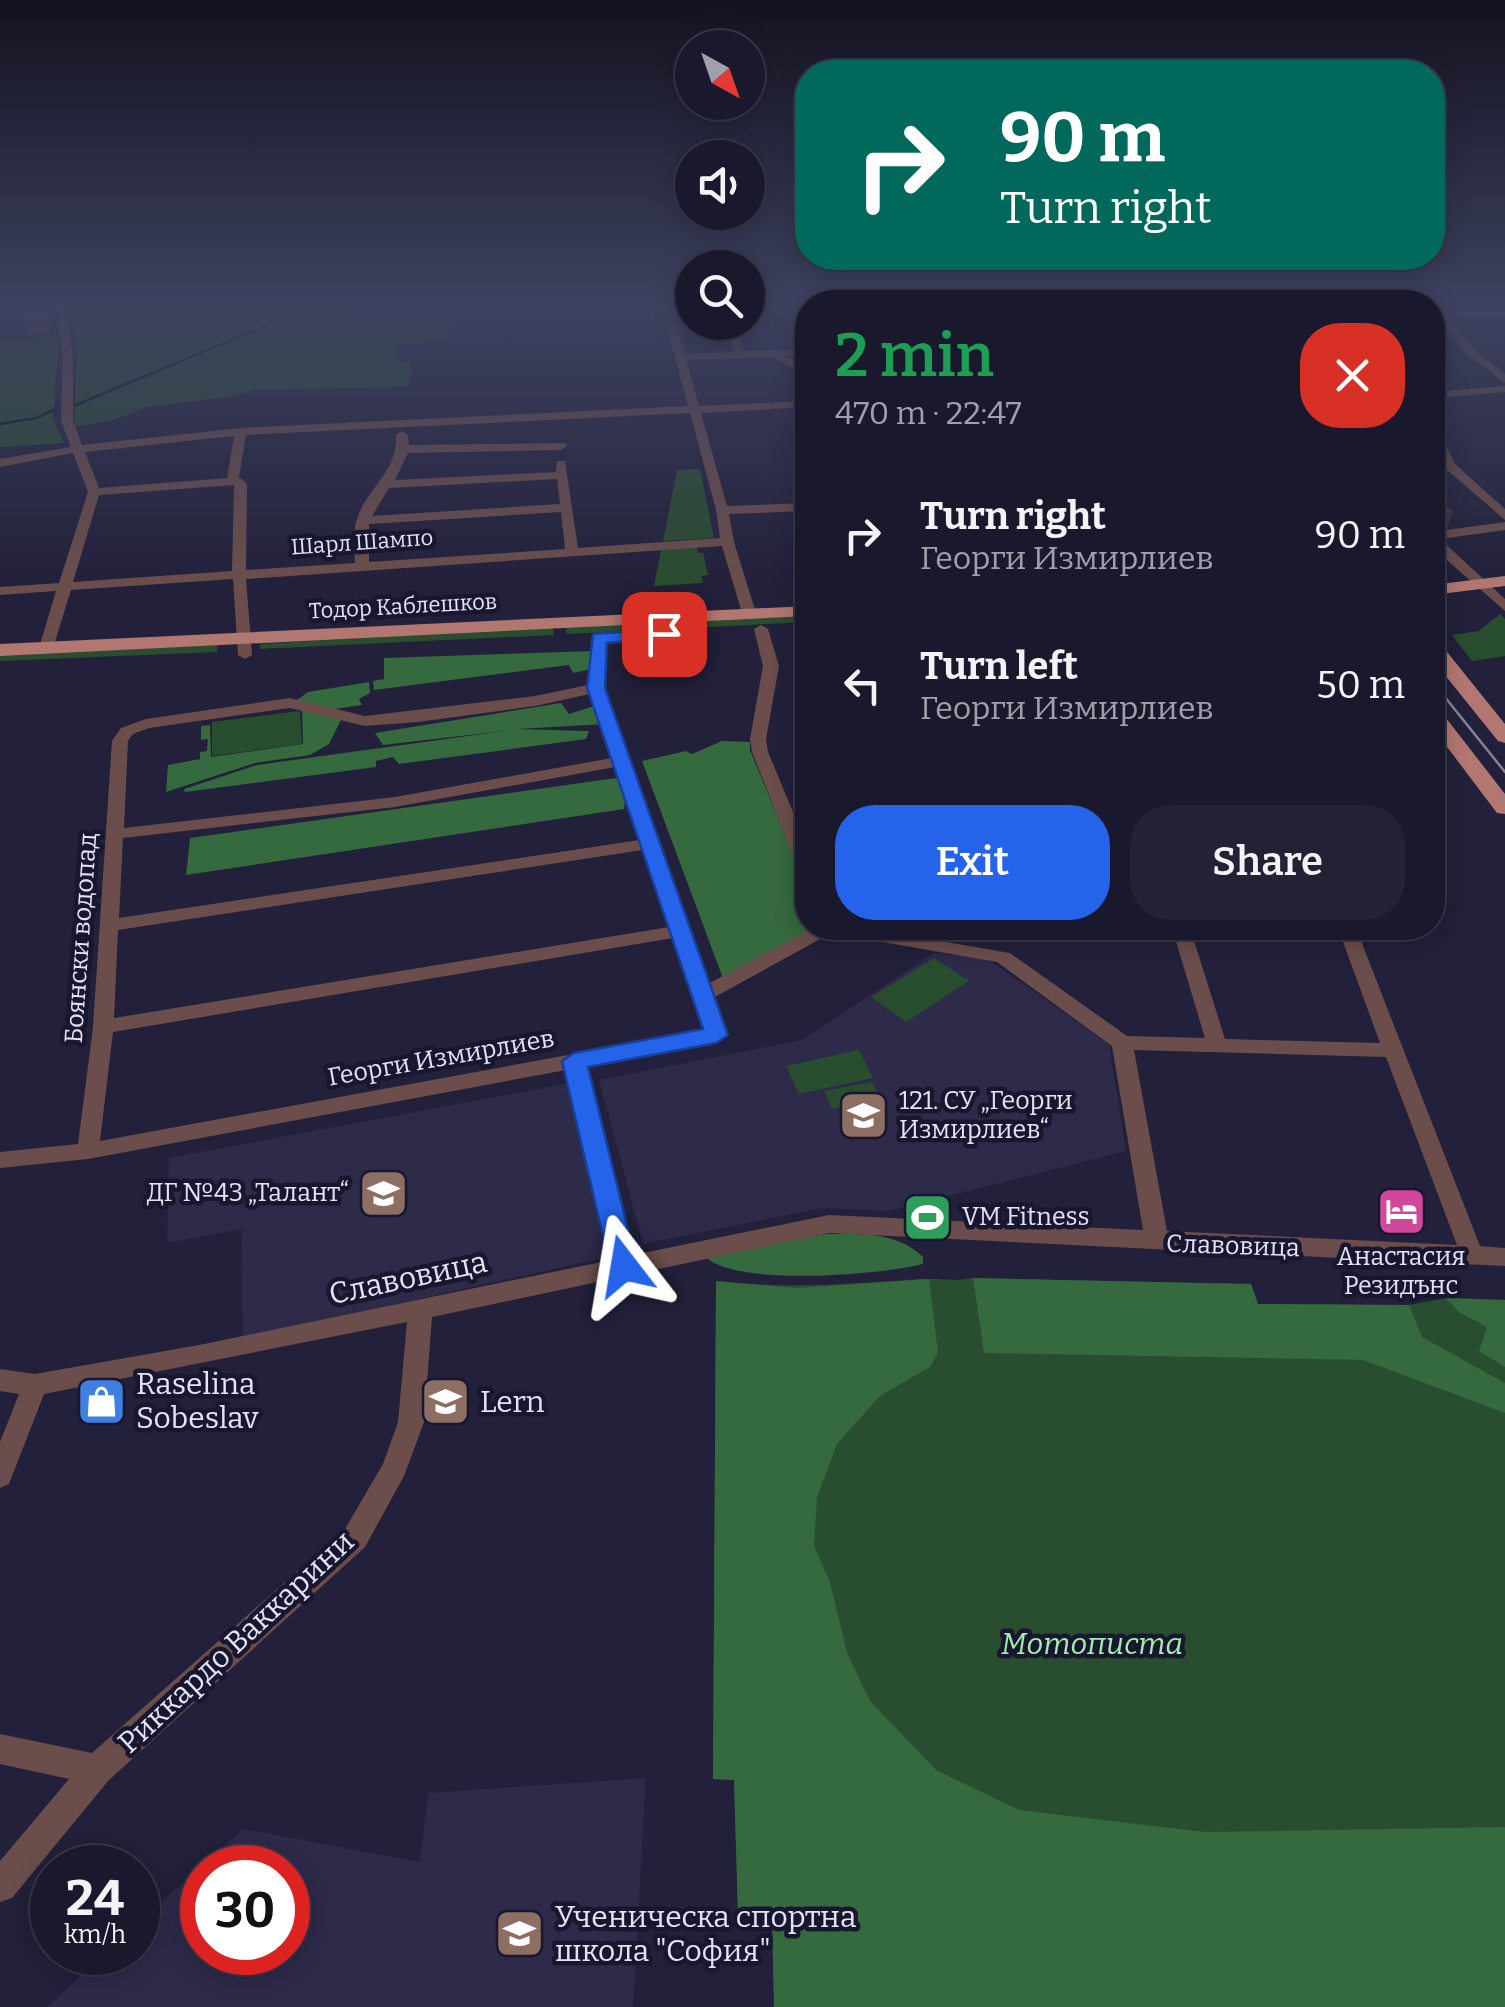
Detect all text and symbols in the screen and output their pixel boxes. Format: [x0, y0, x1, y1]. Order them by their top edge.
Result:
north arrow [675, 30, 765, 120]
map controls [675, 30, 765, 340]
text: 90 m [1000, 96, 1165, 180]
icon: right [835, 100, 965, 230]
button: sound [675, 140, 765, 230]
text: Turn right [1000, 181, 1212, 235]
button: search [675, 250, 765, 340]
text: 2 min [835, 320, 994, 392]
button: close [1300, 323, 1405, 428]
text: 470 m · 22:47 [835, 394, 1022, 432]
text: Turn right [920, 493, 1106, 539]
icon: right [835, 508, 890, 563]
text: 90 m [1315, 512, 1405, 558]
street label: Шарл Шампо [290, 524, 434, 560]
text: Георги Измирлиев [920, 539, 1214, 577]
street label: Тодор Каблешков [308, 588, 498, 624]
pin [622, 592, 707, 677]
icon: arrive [637, 607, 692, 662]
text: Turn left [920, 643, 1078, 689]
icon: left [835, 658, 890, 713]
text: 50 m [1316, 662, 1405, 708]
text: Георги Измирлиев [920, 689, 1214, 727]
button: Exit [835, 805, 1110, 920]
button: Share [1130, 805, 1405, 920]
street label: Боянски водопад [59, 832, 103, 1044]
street label: Георги Измирлиев [325, 1023, 557, 1093]
place label: 121. СУ „Георги Измирлиев“ [899, 1086, 1073, 1145]
school or university icon: 121. СУ „Георги Измирлиев“ [838, 1089, 890, 1141]
school or university icon: ДГ №43 „Талант“ [358, 1167, 410, 1219]
place label: ДГ №43 „Талант“ [147, 1178, 349, 1208]
hotel icon: Анастасия Резидънс [1375, 1185, 1427, 1237]
sports icon: VM Fitness [901, 1191, 953, 1243]
place label: VM Fitness [962, 1202, 1090, 1232]
position arrow [572, 1214, 676, 1318]
street label: Славовица [1166, 1229, 1301, 1263]
place label: Анастасия Резидънс [1337, 1242, 1465, 1301]
street label: Славовица [326, 1244, 490, 1312]
place label: Raselina Sobeslav [136, 1366, 259, 1436]
shop icon: Raselina Sobeslav [75, 1375, 127, 1427]
school or university icon: Lern [419, 1376, 471, 1428]
place label: Lern [480, 1384, 544, 1420]
street label: Риккардо Ваккарини [111, 1523, 361, 1761]
park label: Мотописта [1001, 1626, 1183, 1662]
speed limit sign: 30 [180, 1845, 310, 1975]
text: 24 [66, 1868, 124, 1928]
place label: Ученическа спортна школа "София" [555, 1899, 856, 1969]
school or university icon: Ученическа спортна школа "София" [494, 1908, 546, 1960]
text: km/h [64, 1920, 126, 1950]

